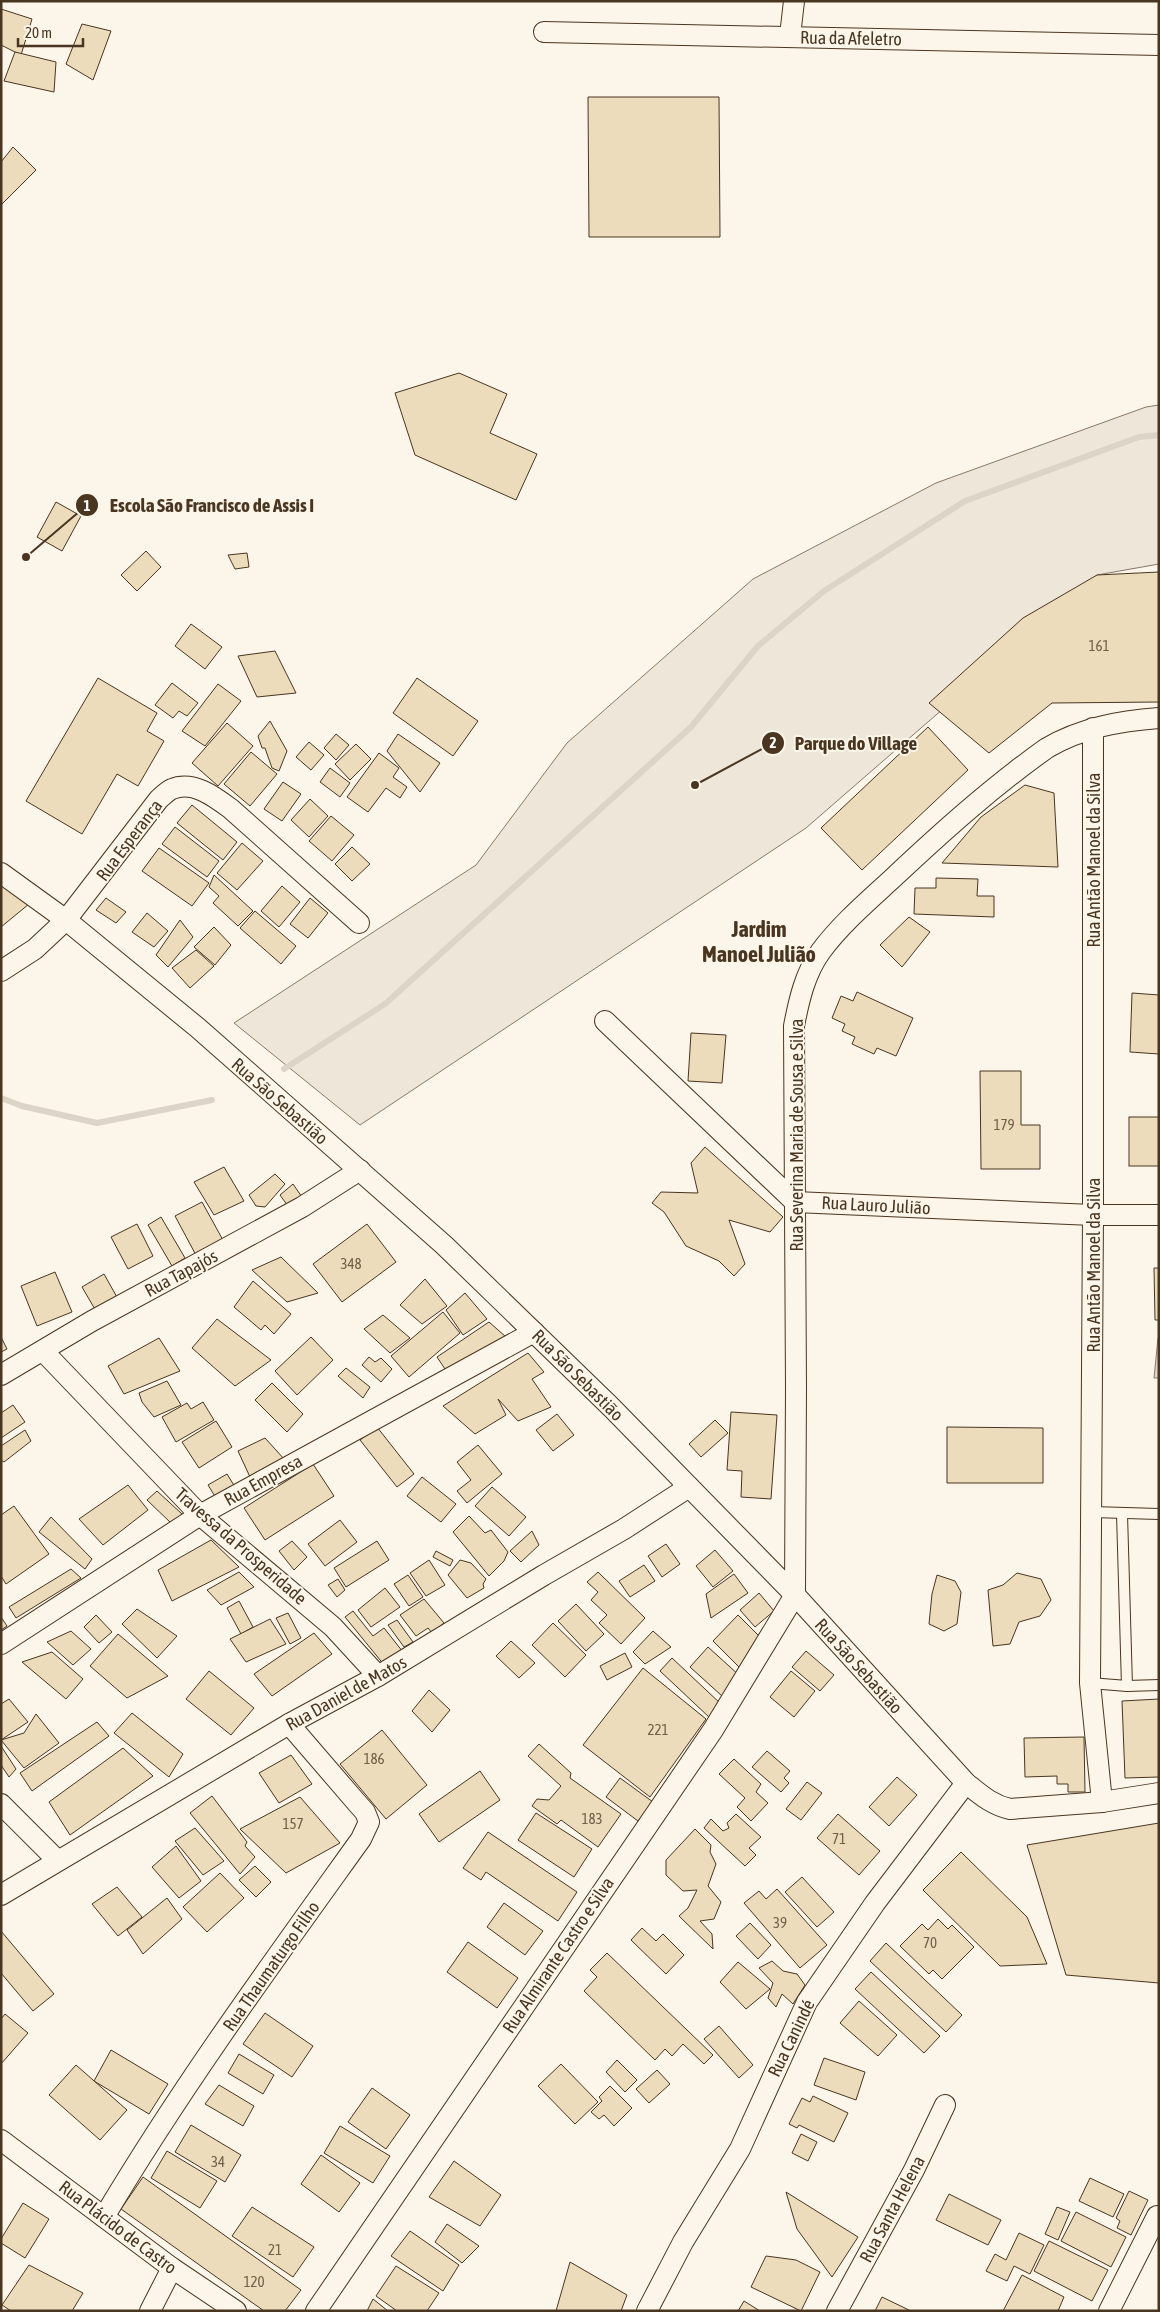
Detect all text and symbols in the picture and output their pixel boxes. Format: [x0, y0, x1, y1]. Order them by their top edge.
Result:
scale bar [18, 15, 82, 47]
text: 20 m [25, 24, 52, 41]
street label: Rua da Afeletro [800, 27, 902, 49]
callout: Escola São Francisco de Assis I [74, 488, 324, 522]
text: Escola São Francisco de Assis I [110, 494, 314, 516]
text: 1 [83, 497, 91, 514]
house number: 161 [1088, 637, 1110, 654]
callout: Parque do Village [760, 726, 928, 760]
text: Parque do Village [795, 732, 918, 754]
text: 2 [769, 734, 777, 751]
street label: Rua Antão Manoel da Silva [1083, 773, 1104, 947]
street label: Rua Esperança [92, 795, 166, 885]
district label: Jardim Manoel Julião [702, 916, 816, 967]
street label: Rua Severina Maria de Sousa e Silva [786, 1019, 807, 1251]
street label: Rua São Sebastião [228, 1054, 332, 1148]
house number: 179 [993, 1116, 1015, 1133]
street label: Rua Antão Manoel da Silva [1083, 1178, 1104, 1352]
street label: Rua Lauro Julião [821, 1192, 931, 1218]
street label: Rua Tapajós [141, 1245, 221, 1301]
house number: 348 [340, 1255, 362, 1272]
street label: Rua São Sebastião [528, 1325, 628, 1425]
street label: Rua Empresa [220, 1450, 306, 1510]
street label: Travessa da Prosperidade [171, 1483, 311, 1609]
street label: Rua São Sebastião [811, 1614, 907, 1718]
street label: Rua Daniel de Matos [282, 1651, 410, 1735]
house number: 221 [647, 1721, 669, 1738]
house number: 186 [363, 1750, 385, 1767]
house number: 183 [581, 1810, 603, 1827]
house number: 157 [282, 1815, 304, 1832]
house number: 71 [832, 1830, 846, 1847]
street label: Rua Almirante Castro e Silva [498, 1873, 618, 2037]
street label: Rua Thaumaturgo Filho [218, 1897, 324, 2035]
house number: 39 [773, 1914, 787, 1931]
house number: 70 [923, 1934, 937, 1951]
street label: Rua Canindé [763, 1996, 819, 2080]
street label: Rua Santa Helena [855, 2152, 929, 2266]
house number: 34 [211, 2153, 225, 2170]
street label: Rua Plácido de Castro [55, 2176, 181, 2278]
house number: 21 [268, 2241, 282, 2258]
house number: 120 [243, 2273, 265, 2290]

